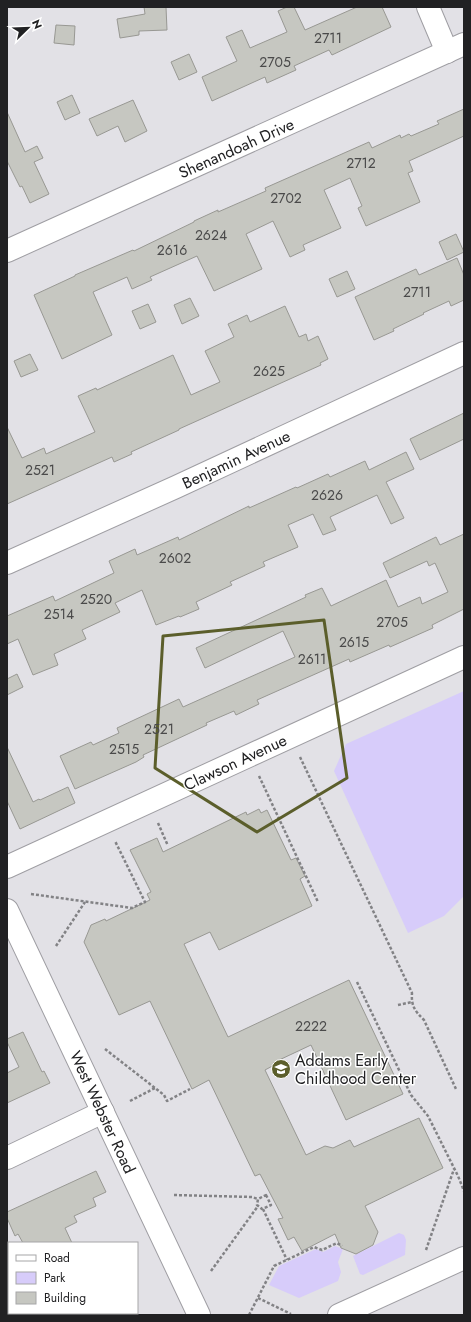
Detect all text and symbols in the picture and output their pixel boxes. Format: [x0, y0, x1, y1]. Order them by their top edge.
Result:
north arrow [8, 8, 48, 48]
text: N [28, 17, 46, 31]
house number: 2711 [314, 28, 342, 48]
house number: 2705 [259, 52, 291, 72]
street label: Shenandoah Drive [175, 113, 298, 184]
house number: 2712 [346, 153, 376, 173]
house number: 2702 [270, 188, 302, 208]
house number: 2624 [195, 225, 227, 245]
house number: 2616 [157, 240, 187, 260]
house number: 2711 [403, 282, 431, 302]
house number: 2625 [253, 361, 285, 381]
street label: Benjamin Avenue [178, 424, 294, 495]
house number: 2521 [25, 460, 55, 480]
house number: 2626 [311, 485, 343, 505]
house number: 2602 [159, 548, 191, 568]
house number: 2520 [80, 589, 112, 609]
house number: 2514 [44, 604, 74, 624]
house number: 2705 [376, 612, 408, 632]
house number: 2615 [339, 632, 369, 652]
house number: 2611 [298, 649, 326, 669]
house number: 2521 [144, 719, 174, 739]
street label: Clawson Avenue [180, 728, 291, 796]
house number: 2515 [109, 739, 139, 759]
house number: 2222 [295, 1016, 327, 1036]
street label: West Webster Road [64, 1047, 141, 1177]
place label: Addams Early Childhood Center [295, 1049, 417, 1090]
school or university icon: Addams Early Childhood Center [270, 1058, 292, 1080]
legend [8, 1242, 138, 1314]
text: Road [44, 1249, 70, 1267]
text: Park [44, 1269, 66, 1287]
text: Building [44, 1289, 86, 1307]

